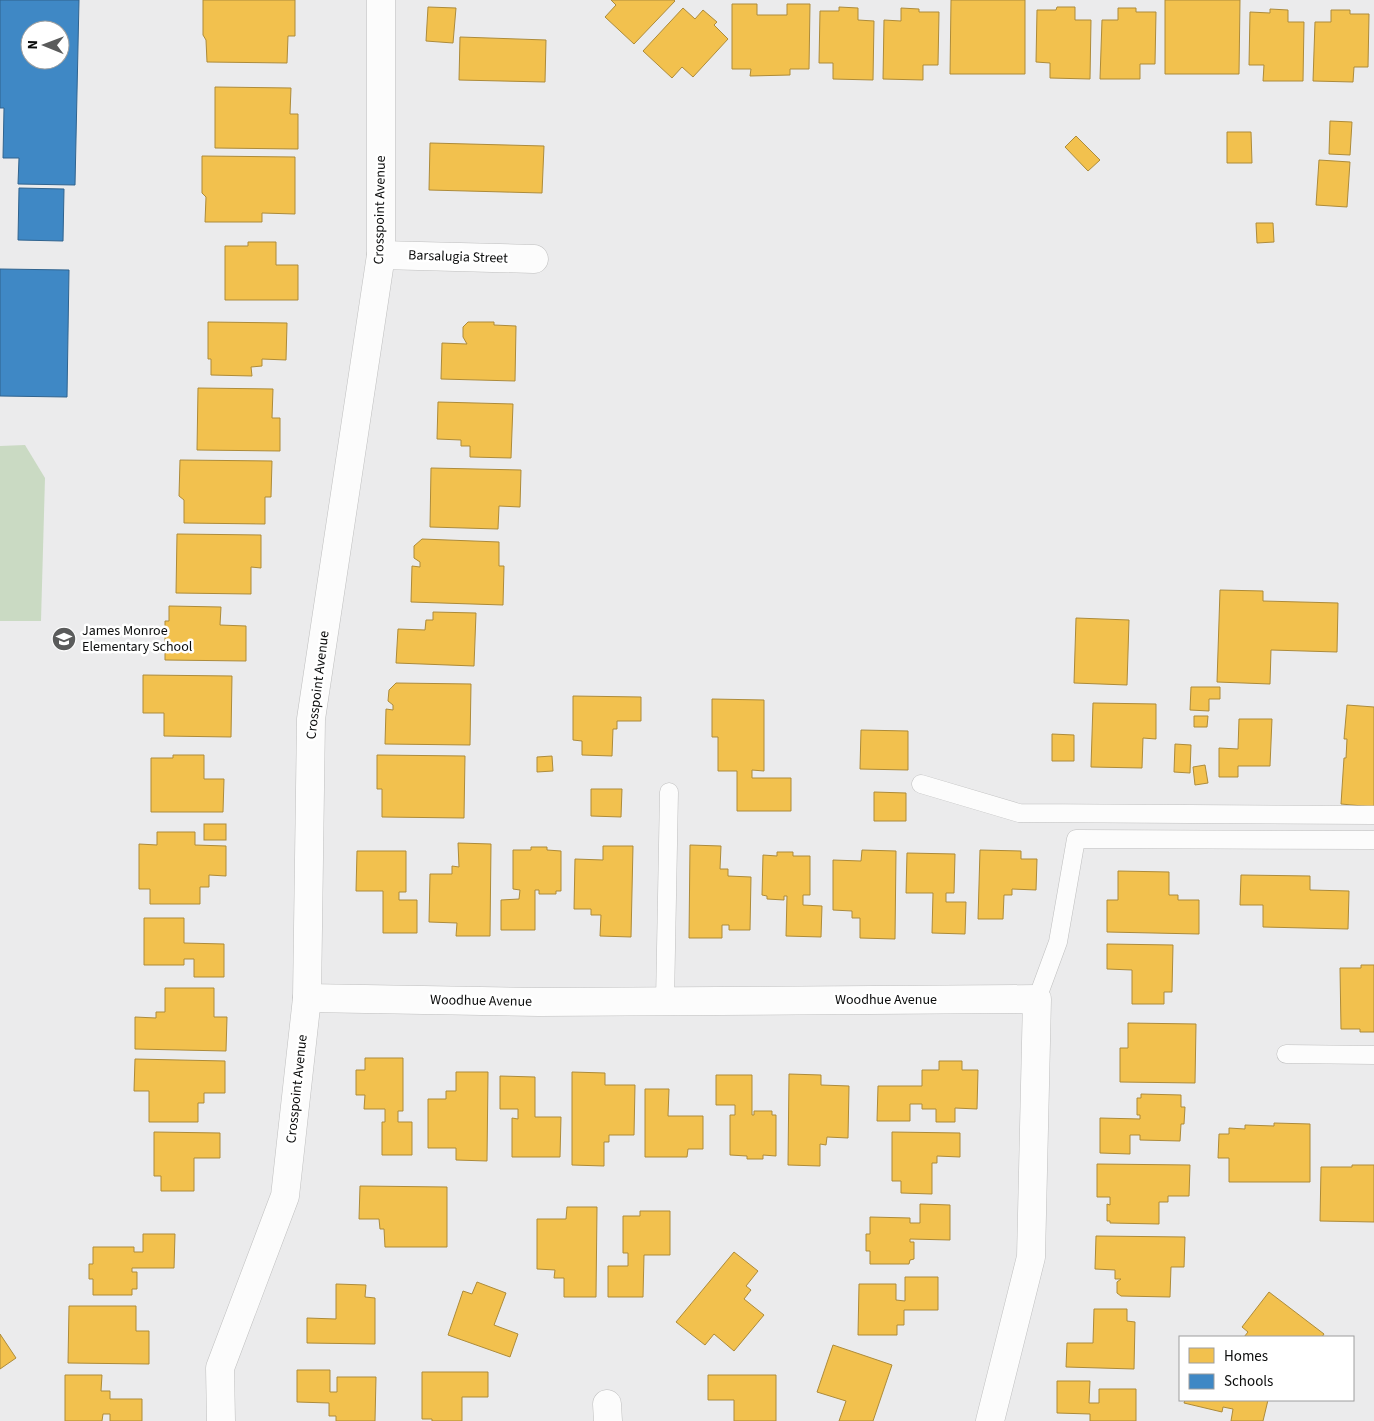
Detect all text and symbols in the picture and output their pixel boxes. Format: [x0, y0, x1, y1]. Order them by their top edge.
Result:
north arrow [20, 20, 70, 70]
text: N [23, 40, 43, 50]
street label: Crosspoint Avenue [369, 155, 391, 265]
street label: Barsalugia Street [408, 245, 508, 269]
place label: James Monroe Elementary School [82, 621, 193, 657]
school or university icon: James Monroe Elementary School [51, 626, 77, 652]
street label: Crosspoint Avenue [301, 630, 335, 740]
street label: Woodhue Avenue [430, 990, 532, 1012]
street label: Woodhue Avenue [835, 990, 937, 1010]
street label: Crosspoint Avenue [281, 1034, 313, 1144]
legend [1179, 1336, 1354, 1401]
text: Homes [1224, 1346, 1268, 1367]
text: Schools [1224, 1371, 1273, 1392]

